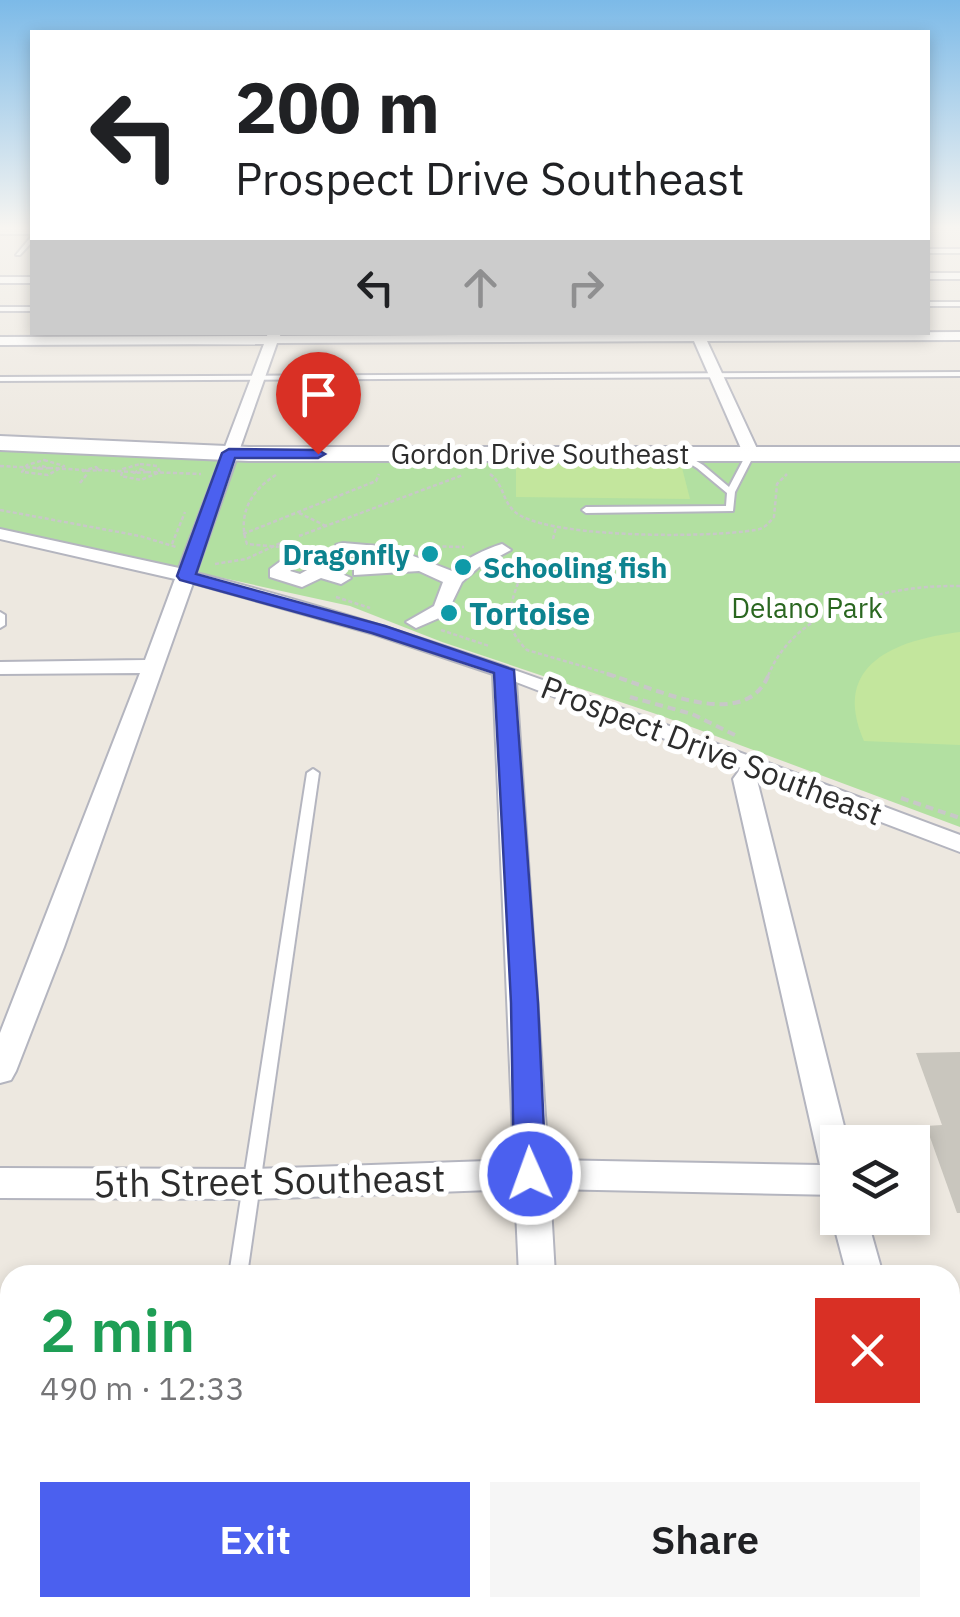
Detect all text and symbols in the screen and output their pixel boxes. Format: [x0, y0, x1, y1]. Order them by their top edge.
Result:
text: 200 m [235, 61, 440, 152]
icon: left [70, 70, 200, 200]
text: Prospect Drive Southeast [235, 149, 745, 207]
icon: left [348, 260, 403, 315]
icon: ahead [453, 260, 508, 315]
icon: right [558, 260, 613, 315]
pin [276, 352, 361, 455]
icon: arrive [291, 367, 346, 422]
street label: Gordon Drive Southeast [391, 435, 689, 472]
place label: Dragonfly [282, 536, 410, 573]
marker: Dragonfly [419, 543, 441, 565]
place label: Schooling fish [483, 549, 667, 586]
marker: Schooling fish [452, 556, 474, 578]
park label: Delano Park [731, 589, 883, 626]
place label: Tortoise [469, 592, 590, 634]
marker: Tortoise [438, 602, 460, 624]
street label: Prospect Drive Southeast [535, 665, 889, 835]
position arrow [478, 1122, 582, 1226]
map controls [820, 1125, 930, 1235]
button: layers [820, 1125, 930, 1235]
street label: 5th Street Southeast [92, 1152, 446, 1208]
text: 2 min [40, 1290, 195, 1369]
button: close [815, 1298, 920, 1403]
text: 490 m · 12:33 [40, 1367, 245, 1409]
button: Exit [40, 1482, 470, 1597]
button: Share [490, 1482, 920, 1597]

